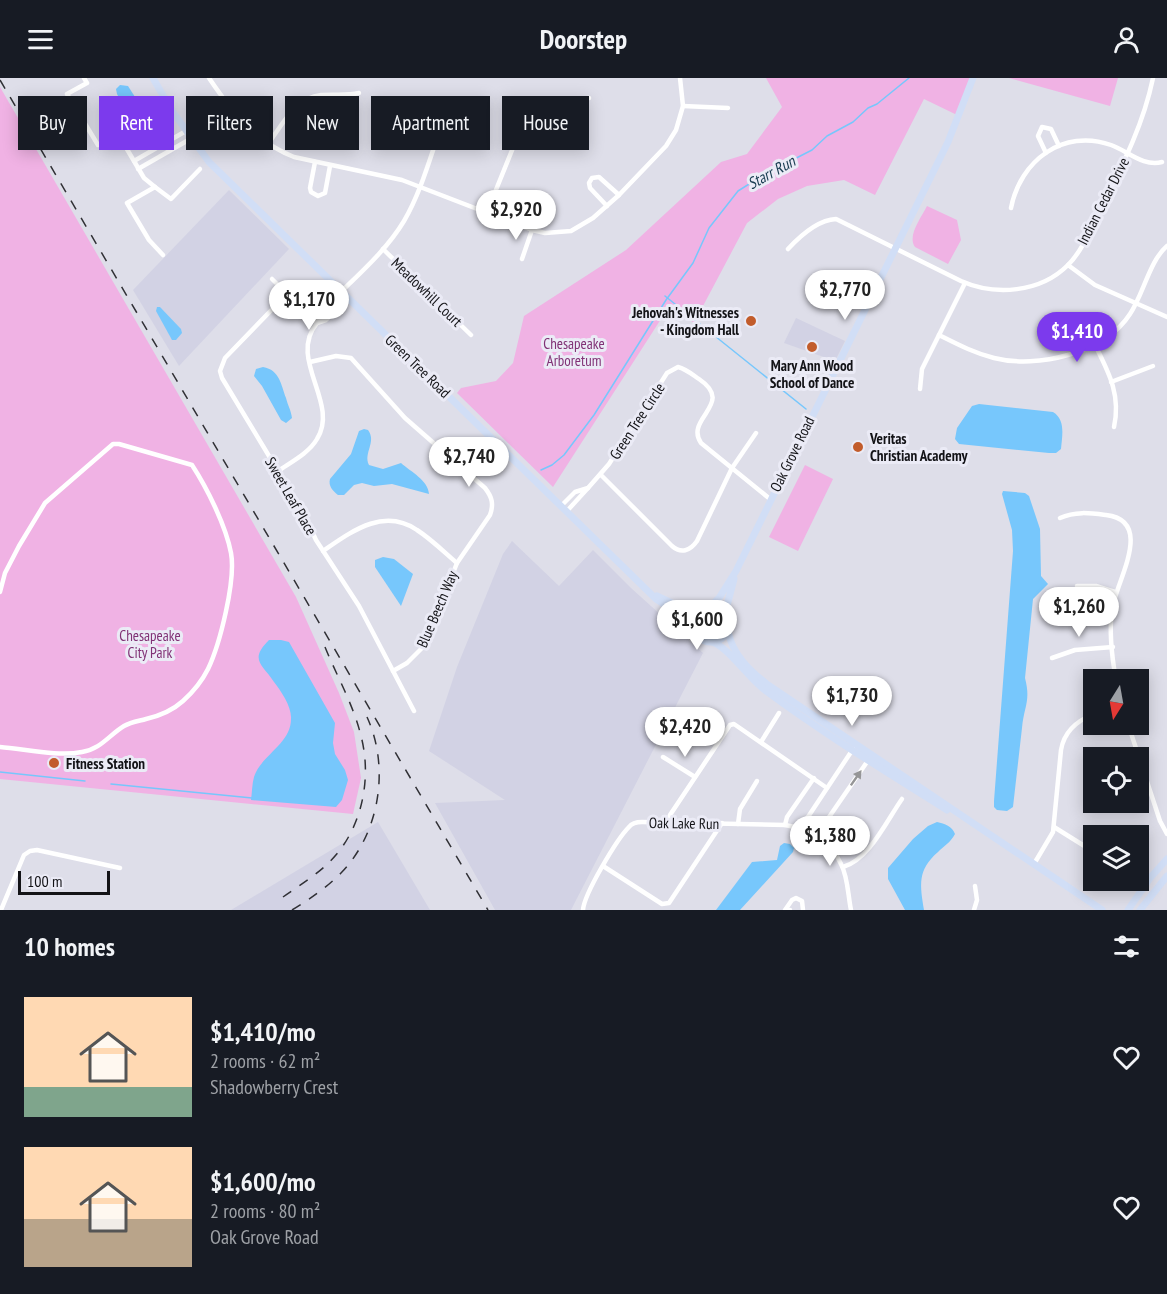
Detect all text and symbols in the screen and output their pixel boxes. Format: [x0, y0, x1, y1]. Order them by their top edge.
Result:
text: Doorstep [540, 22, 627, 56]
icon: menu [24, 23, 57, 56]
icon: person [1110, 23, 1143, 56]
chip: Buy [18, 96, 87, 150]
chip: Rent [99, 96, 174, 150]
chip: Filters [186, 96, 273, 150]
chip: New [285, 96, 359, 150]
chip: Apartment [371, 96, 490, 150]
chip: House [502, 96, 589, 150]
water label: Starr Run [744, 150, 799, 193]
street label: Indian Cedar Drive [1073, 154, 1133, 248]
pin: $2,920 [467, 190, 565, 241]
text: $2,920 [490, 196, 542, 222]
street label: Meadowhill Court [387, 253, 467, 331]
pin: $2,770 [796, 270, 894, 321]
text: $2,770 [819, 276, 871, 302]
pin: $1,170 [260, 280, 358, 331]
text: $1,170 [283, 286, 335, 312]
place label: Jehovah's Witnesses - Kingdom Hall [631, 303, 739, 339]
pin: $1,410 [1028, 312, 1126, 363]
marker: Jehovah's Witnesses - Kingdom Hall [744, 314, 758, 328]
text: $1,410 [1051, 318, 1103, 344]
street label: Green Tree Road [381, 330, 455, 402]
park label: Chesapeake Arboretum [543, 334, 605, 370]
marker: Mary Ann Wood School of Dance [805, 340, 819, 354]
place label: Mary Ann Wood School of Dance [770, 356, 854, 392]
street label: Green Tree Circle [605, 379, 669, 463]
street label: Oak Grove Road [766, 413, 818, 495]
place label: Veritas Christian Academy [869, 429, 969, 465]
pin: $2,740 [420, 437, 518, 488]
marker: Veritas Christian Academy [851, 440, 865, 454]
text: $2,740 [443, 443, 495, 469]
street label: Sweet Leaf Place [261, 454, 321, 538]
street label: Blue Beech Way [412, 567, 462, 650]
pin: $1,260 [1030, 587, 1128, 638]
text: $1,260 [1053, 593, 1105, 619]
pin: $1,600 [648, 600, 746, 651]
text: $1,600 [671, 606, 723, 632]
park label: Chesapeake City Park [119, 626, 181, 662]
north arrow [1083, 669, 1149, 735]
map controls [1083, 669, 1149, 891]
pin: $1,730 [803, 676, 901, 727]
text: $1,730 [826, 682, 878, 708]
pin: $2,420 [636, 707, 734, 758]
text: $2,420 [659, 713, 711, 739]
button: locate [1083, 747, 1149, 813]
place label: Fitness Station [66, 754, 145, 773]
marker: Fitness Station [47, 756, 61, 770]
one-way arrow [850, 770, 861, 786]
street label: Oak Lake Run [649, 813, 719, 833]
pin: $1,380 [781, 816, 879, 867]
text: $1,380 [804, 822, 856, 848]
button: layers [1083, 825, 1149, 891]
scale bar [18, 868, 110, 896]
text: 100 m [27, 871, 62, 891]
text: 10 homes [24, 930, 115, 963]
icon: filters [1110, 930, 1143, 963]
text: $1,410/mo [210, 1015, 316, 1048]
icon: home [72, 1021, 144, 1093]
icon: heart [1110, 1041, 1143, 1074]
text: 2 rooms · 62 m² [210, 1048, 320, 1074]
text: Shadowberry Crest [210, 1074, 338, 1100]
text: $1,600/mo [210, 1165, 316, 1198]
icon: home [72, 1171, 144, 1243]
icon: heart [1110, 1191, 1143, 1224]
text: 2 rooms · 80 m² [210, 1198, 320, 1224]
text: Oak Grove Road [210, 1224, 319, 1250]

